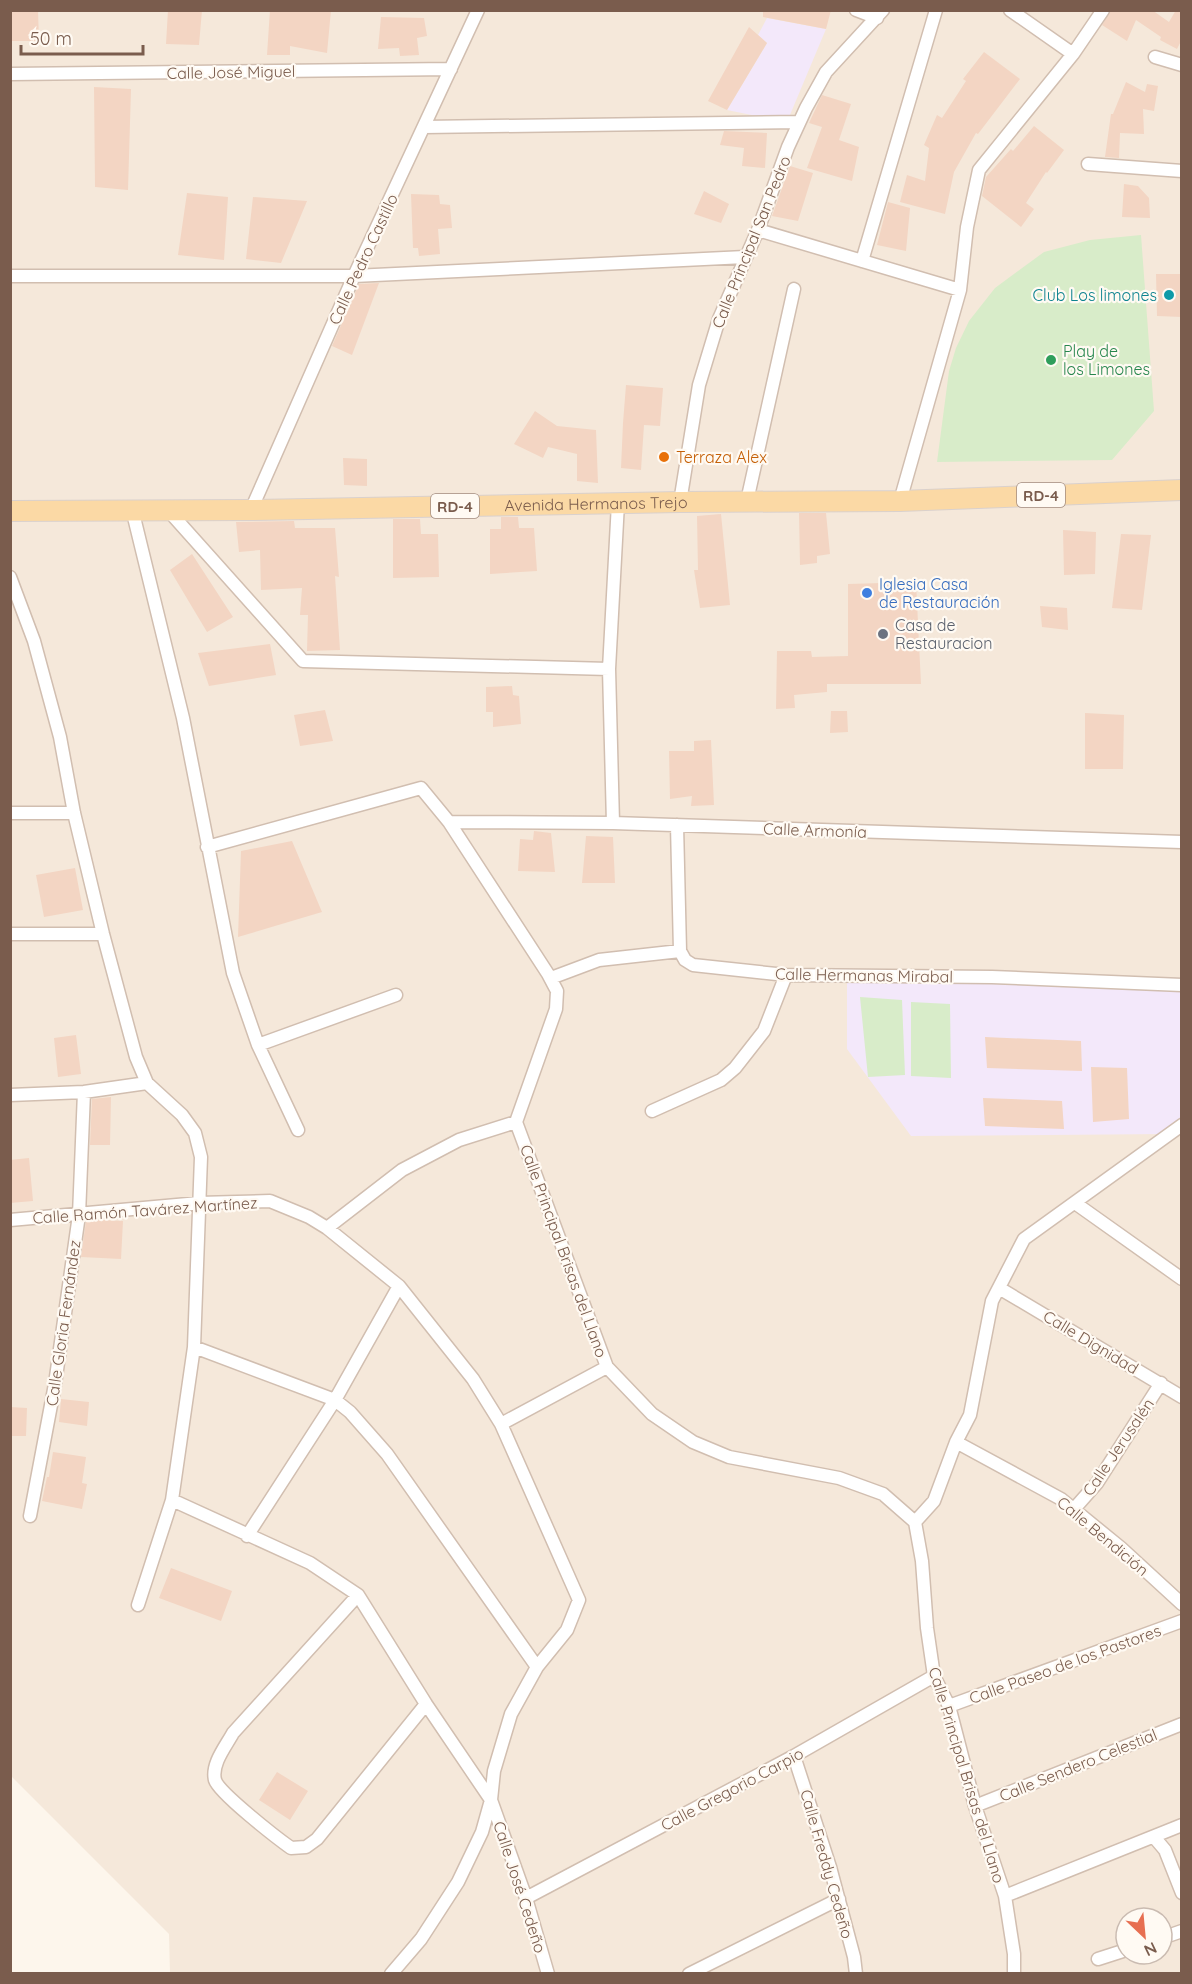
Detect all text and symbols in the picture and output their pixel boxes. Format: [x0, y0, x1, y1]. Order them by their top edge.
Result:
scale bar [21, 18, 142, 56]
text: 50 m [30, 27, 72, 50]
street label: Calle José Miguel [166, 61, 296, 83]
street label: Calle Principal San Pedro [707, 153, 795, 331]
street label: Calle Pedro Castillo [324, 190, 402, 328]
place label: Club Los limones [1033, 285, 1157, 305]
marker: Club Los limones [1162, 288, 1176, 302]
place label: Play de los Limones [1063, 341, 1150, 379]
marker: Play de los Limones [1044, 353, 1058, 367]
place label: Terraza Alex [676, 447, 767, 467]
marker: Terraza Alex [657, 450, 671, 464]
road number: RD-4 [1017, 483, 1065, 507]
street label: Avenida Hermanos Trejo [504, 492, 688, 515]
road number: RD-4 [431, 494, 479, 518]
place label: Iglesia Casa de Restauración [879, 574, 1000, 612]
marker: Iglesia Casa de Restauración [860, 586, 874, 600]
place label: Casa de Restauracion [895, 615, 993, 653]
marker: Casa de Restauracion [876, 627, 890, 641]
street label: Calle Armonía [763, 818, 867, 842]
street label: Calle Hermanas Mirabal [775, 963, 953, 987]
street label: Calle Principal Brisas del Llano [516, 1142, 612, 1360]
street label: Calle Ramón Tavárez Martínez [32, 1192, 258, 1228]
street label: Calle Gloria Fernández [41, 1239, 85, 1407]
street label: Calle Dignidad [1040, 1306, 1142, 1378]
street label: Calle Jerusalén [1078, 1394, 1158, 1500]
street label: Calle Bendición [1053, 1492, 1153, 1580]
street label: Calle Paseo de los Pastores [966, 1620, 1164, 1708]
street label: Calle Principal Brisas del Llano [925, 1664, 1009, 1886]
street label: Calle Sendero Celestial [996, 1724, 1160, 1806]
street label: Calle Gregorio Carpio [657, 1743, 807, 1835]
street label: Calle Freddy Cedeño [796, 1787, 858, 1941]
street label: Calle José Cedeño [489, 1818, 551, 1956]
north arrow [1114, 1906, 1174, 1966]
text: N [1141, 1938, 1160, 1961]

